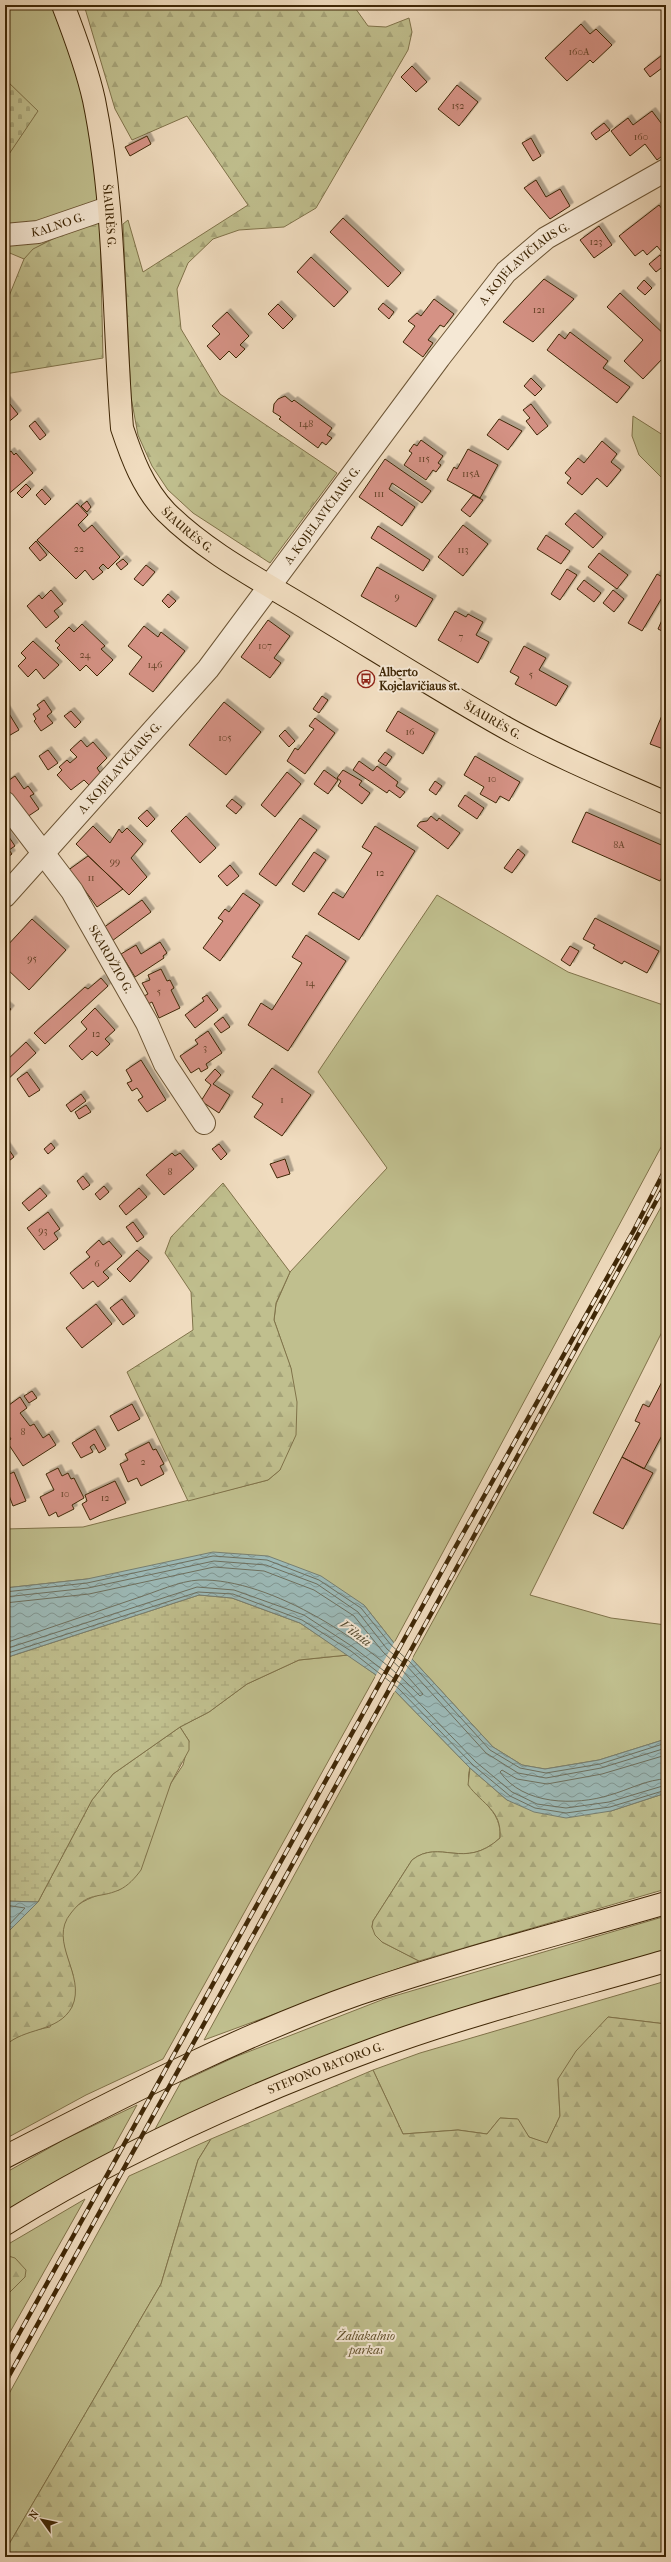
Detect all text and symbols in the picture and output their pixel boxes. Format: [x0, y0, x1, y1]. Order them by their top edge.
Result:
house number: 160A [569, 46, 590, 58]
house number: 152 [452, 100, 465, 112]
house number: 160 [634, 131, 648, 143]
street label: ŠIAURĖS G. [100, 183, 119, 248]
street label: KALNO G. [30, 210, 86, 240]
street label: A. KOJELAVIČIAUS G. [475, 219, 572, 309]
house number: 123 [590, 236, 602, 248]
house number: 121 [533, 304, 545, 316]
house number: 148 [299, 418, 313, 430]
house number: 115 [418, 453, 430, 465]
street label: A. KOJELAVIČIAUS G. [281, 464, 363, 568]
house number: 115A [462, 468, 480, 480]
house number: 111 [374, 488, 384, 500]
street label: ŠIAURĖS G. [158, 504, 216, 556]
house number: 22 [74, 543, 84, 555]
house number: 113 [457, 544, 469, 556]
house number: 9 [394, 591, 400, 603]
house number: 7 [459, 631, 464, 643]
house number: 107 [258, 640, 272, 652]
house number: 24 [79, 649, 92, 661]
house number: 146 [148, 659, 163, 671]
place label: Alberto Kojelavičiaus st. [378, 665, 460, 693]
bus stop icon: Alberto Kojelavičiaus st. [356, 669, 376, 689]
house number: 5 [529, 669, 533, 681]
street label: ŠIAURĖS G. [461, 698, 523, 742]
street label: A. KOJELAVIČIAUS G. [74, 719, 164, 817]
house number: 16 [406, 726, 415, 738]
house number: 105 [218, 732, 232, 744]
house number: 10 [487, 773, 497, 785]
house number: 8A [613, 839, 625, 851]
house number: 99 [110, 856, 120, 868]
house number: 12 [376, 867, 384, 879]
house number: 11 [87, 872, 95, 884]
street label: SKARDŽIO G. [86, 923, 136, 996]
house number: 95 [27, 953, 37, 965]
house number: 14 [305, 977, 316, 989]
house number: 5 [157, 986, 161, 998]
house number: 12 [92, 1028, 100, 1040]
house number: 3 [203, 1042, 207, 1054]
house number: 1 [280, 1094, 284, 1106]
house number: 8 [167, 1166, 173, 1178]
house number: 93 [38, 1225, 48, 1237]
house number: 6 [94, 1258, 100, 1270]
house number: 8 [20, 1426, 26, 1438]
house number: 2 [140, 1456, 146, 1468]
house number: 10 [60, 1488, 70, 1500]
house number: 12 [101, 1492, 109, 1504]
water label: Vilnia [338, 1616, 375, 1650]
street label: STEPONO BATORO G. [265, 2039, 385, 2097]
park label: Žaliakalnio parkas [336, 2328, 395, 2357]
north arrow [22, 2500, 62, 2540]
text: N [26, 2507, 42, 2522]

